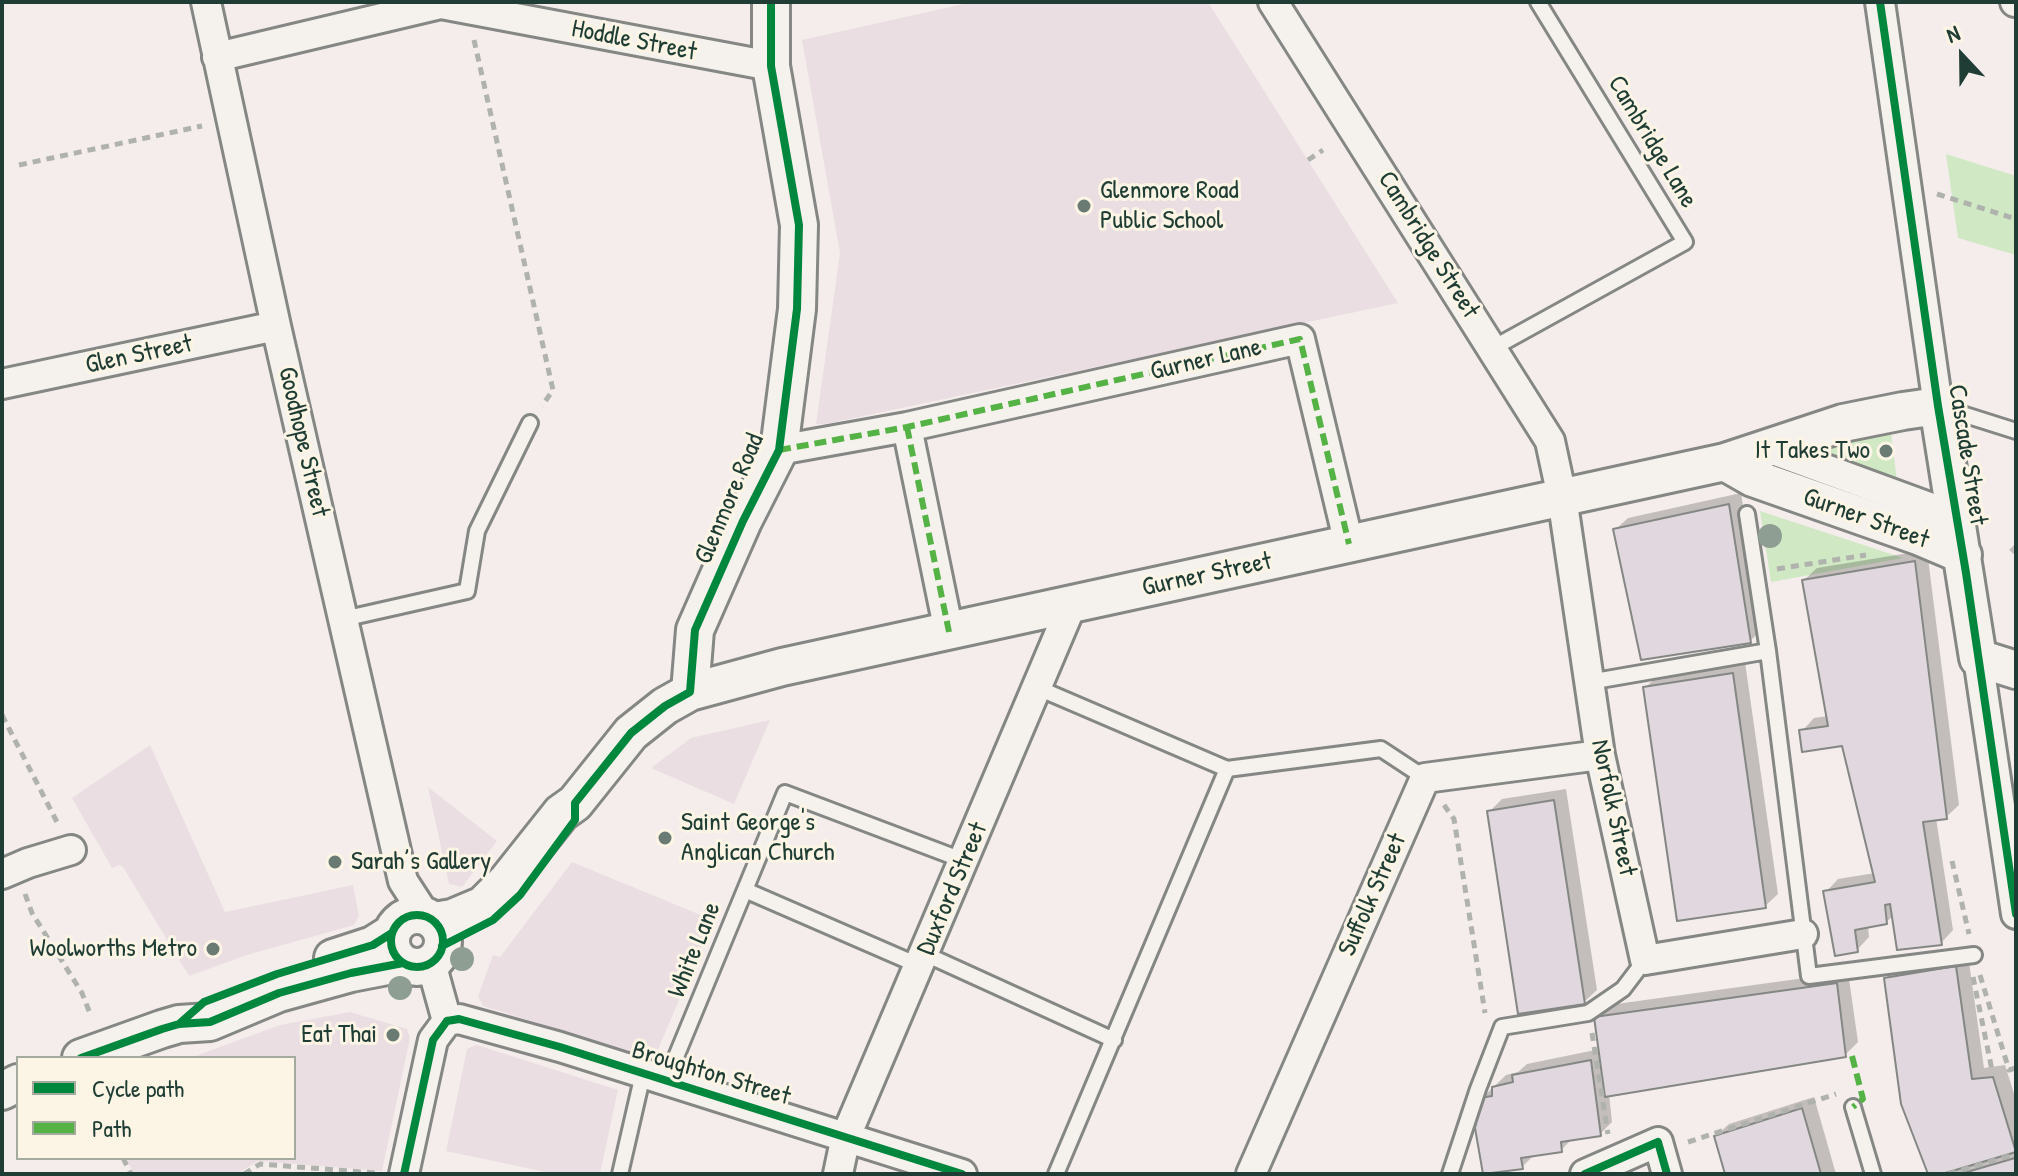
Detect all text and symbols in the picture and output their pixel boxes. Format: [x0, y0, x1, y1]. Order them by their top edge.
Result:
street label: Hoddle Street [569, 14, 699, 68]
north arrow [1922, 16, 2002, 96]
text: N [1942, 18, 1964, 50]
street label: Cambridge Lane [1600, 70, 1704, 214]
street label: Cambridge Street [1370, 166, 1486, 324]
place label: Glenmore Road Public School [1100, 175, 1239, 236]
marker: Glenmore Road Public School [1075, 197, 1093, 215]
street label: Glen Street [83, 329, 195, 381]
street label: Gurner Lane [1147, 332, 1265, 388]
street label: Goodhope Street [271, 364, 335, 520]
street label: Cascade Street [1941, 383, 1993, 527]
street label: Glenmore Road [689, 429, 771, 569]
place label: It Takes Two [1755, 435, 1870, 467]
marker: It Takes Two [1877, 442, 1895, 460]
street label: Gurner Street [1799, 482, 1933, 556]
street label: Gurner Street [1139, 546, 1275, 604]
street label: Norfolk Street [1583, 737, 1643, 879]
place label: Saint George's Anglican Church [681, 807, 834, 868]
street label: Duxford Street [911, 818, 995, 960]
marker: Saint George's Anglican Church [656, 829, 674, 847]
street label: Suffolk Street [1332, 829, 1414, 961]
place label: Sarah’s Gallery [351, 846, 491, 878]
marker: Sarah’s Gallery [326, 853, 344, 871]
street label: White Lane [662, 898, 728, 1002]
place label: Woolworths Metro [29, 933, 197, 965]
marker: Woolworths Metro [204, 940, 222, 958]
place label: Eat Thai [301, 1019, 377, 1051]
marker: Eat Thai [384, 1026, 402, 1044]
street label: Broughton Street [628, 1035, 794, 1113]
legend [16, 1056, 296, 1160]
text: Cycle path [92, 1072, 184, 1104]
text: Path [92, 1112, 131, 1144]

